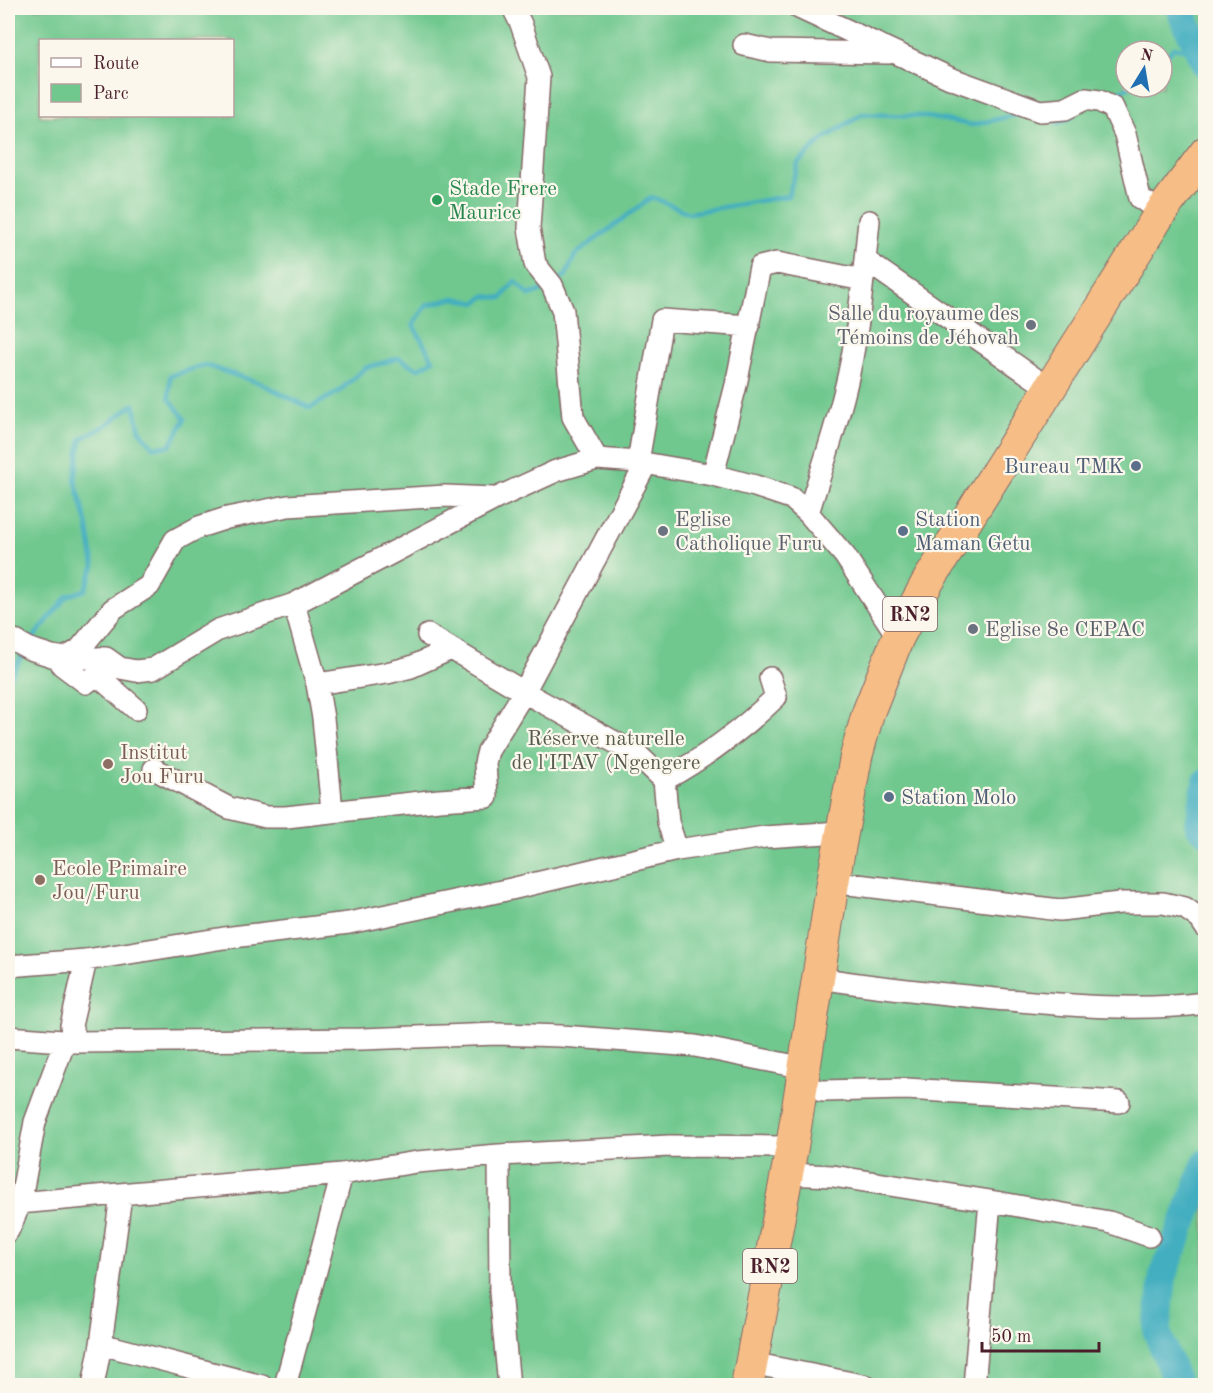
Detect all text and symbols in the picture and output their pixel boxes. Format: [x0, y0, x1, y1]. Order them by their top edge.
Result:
legend [39, 39, 234, 117]
north arrow [1114, 39, 1174, 99]
text: N [1139, 47, 1155, 65]
text: Route [93, 55, 139, 73]
text: Parc [93, 85, 129, 103]
place label: Stade Frere Maurice [449, 179, 557, 224]
marker: Stade Frere Maurice [430, 193, 444, 207]
place label: Salle du royaume des Témoins de Jéhovah [828, 304, 1019, 349]
marker: Salle du royaume des Témoins de Jéhovah [1024, 318, 1038, 332]
place label: Bureau TMK [1004, 457, 1124, 478]
marker: Bureau TMK [1129, 459, 1143, 473]
place label: Eglise Catholique Furu [675, 510, 823, 555]
place label: Station Maman Getu [915, 510, 1031, 555]
marker: Eglise Catholique Furu [656, 524, 670, 538]
marker: Station Maman Getu [896, 524, 910, 538]
road number: RN2 [883, 597, 937, 631]
place label: Eglise 8e CEPAC [985, 620, 1145, 641]
marker: Eglise 8e CEPAC [966, 622, 980, 636]
park label: Réserve naturelle de l'ITAV (Ngengere [511, 729, 701, 774]
place label: Institut Jou Furu [120, 743, 204, 788]
marker: Institut Jou Furu [101, 757, 115, 771]
place label: Station Molo [901, 788, 1017, 809]
marker: Station Molo [882, 790, 896, 804]
place label: Ecole Primaire Jou/Furu [52, 859, 187, 904]
marker: Ecole Primaire Jou/Furu [33, 873, 47, 887]
road number: RN2 [743, 1249, 797, 1283]
scale bar [982, 1315, 1099, 1353]
text: 50 m [991, 1328, 1031, 1346]

